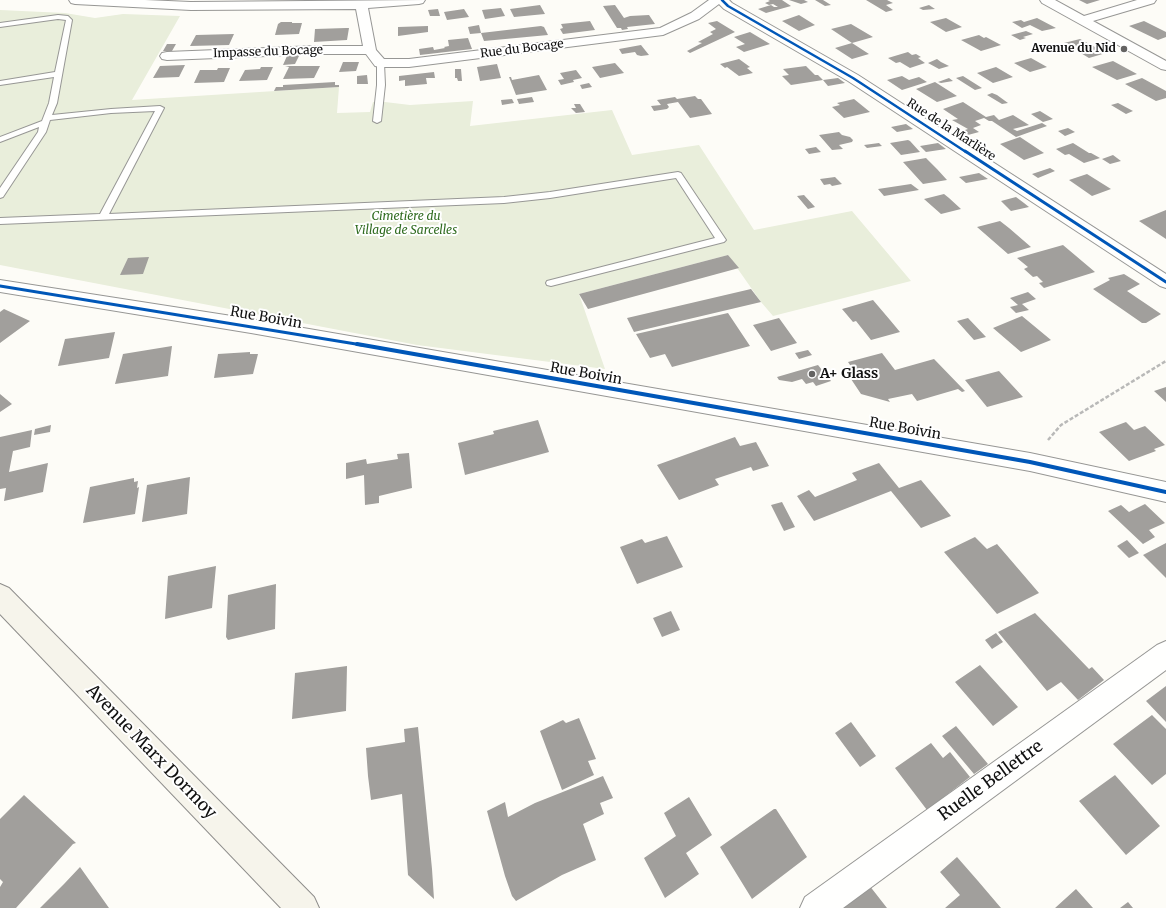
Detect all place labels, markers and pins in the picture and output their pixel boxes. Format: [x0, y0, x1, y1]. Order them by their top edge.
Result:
place label: Avenue du Nid [1031, 42, 1116, 56]
marker: Avenue du Nid [1119, 44, 1129, 54]
place label: A+ Glass [820, 366, 878, 382]
marker: A+ Glass [807, 369, 817, 379]

